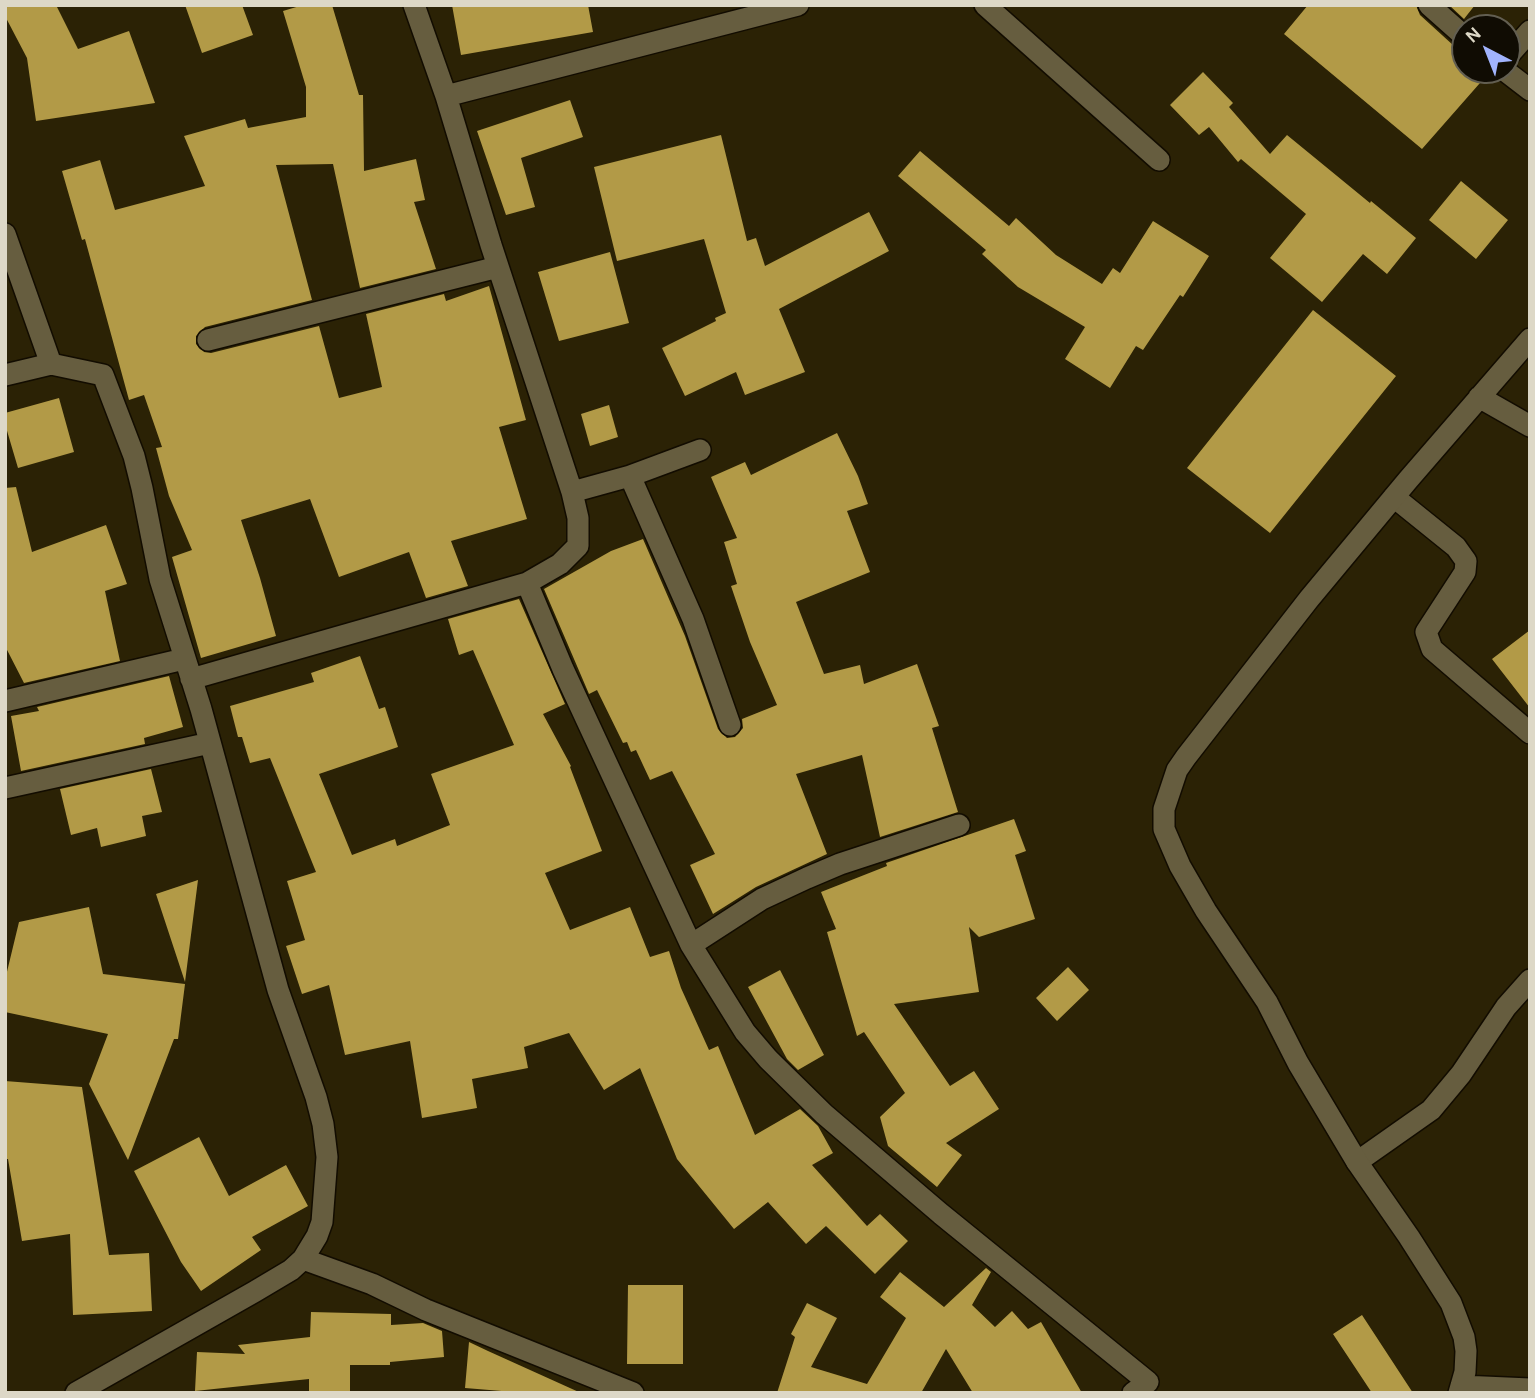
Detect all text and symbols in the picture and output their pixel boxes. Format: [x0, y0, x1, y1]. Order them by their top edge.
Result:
north arrow [1451, 14, 1521, 84]
text: N [1461, 22, 1486, 48]

